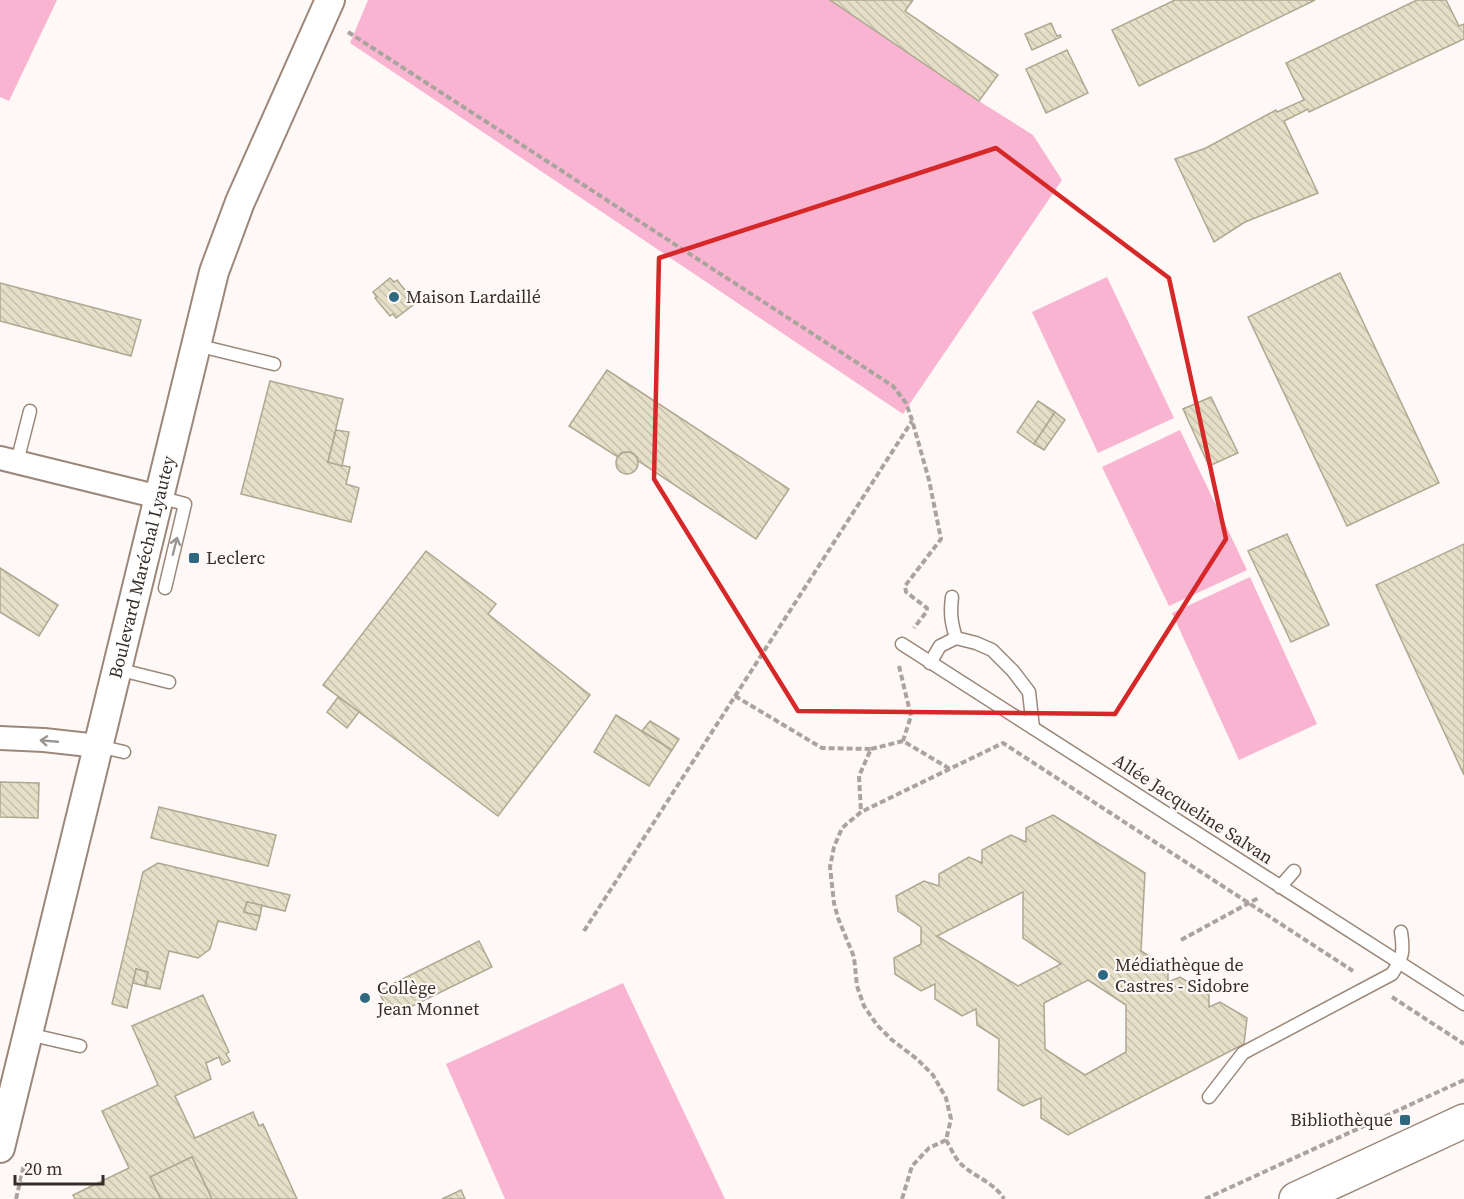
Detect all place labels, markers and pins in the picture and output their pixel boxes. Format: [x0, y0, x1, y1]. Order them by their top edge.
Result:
place label: Maison Lardaillé [406, 284, 541, 309]
marker: Maison Lardaillé [387, 290, 401, 304]
place label: Leclerc [206, 545, 265, 570]
marker: Leclerc [187, 551, 201, 565]
place label: Médiathèque de Castres - Sidobre [1115, 952, 1249, 998]
marker: Médiathèque de Castres - Sidobre [1096, 968, 1110, 982]
place label: Collège Jean Monnet [376, 975, 479, 1021]
marker: Collège Jean Monnet [358, 991, 372, 1005]
place label: Bibliothèque [1290, 1107, 1393, 1132]
marker: Bibliothèque [1398, 1113, 1412, 1127]

